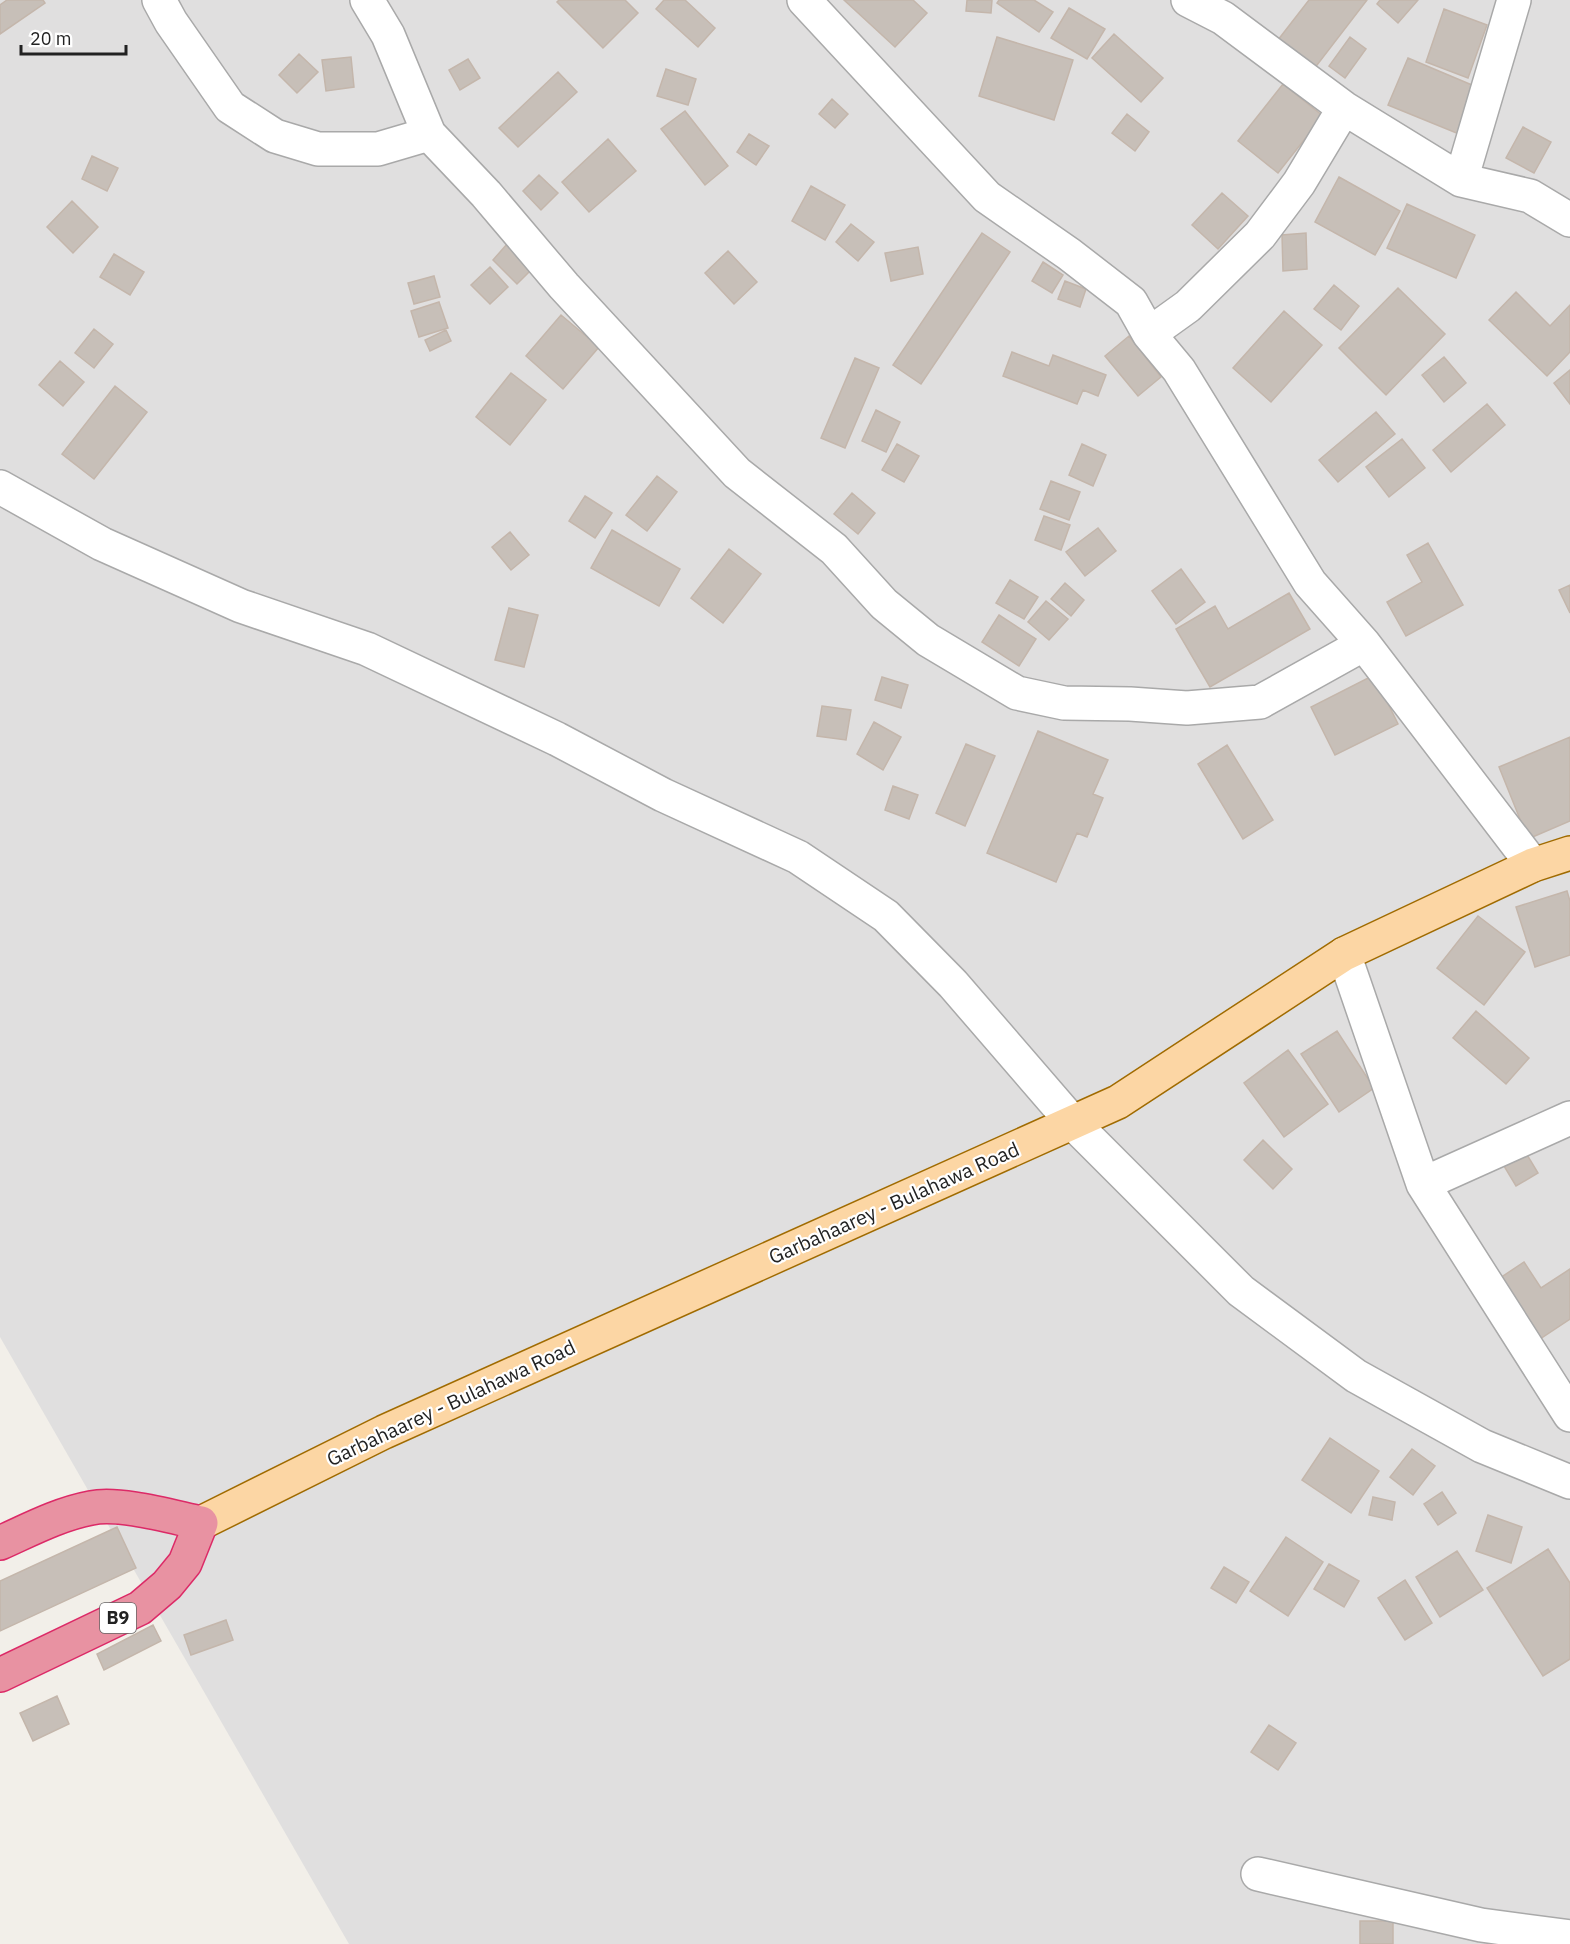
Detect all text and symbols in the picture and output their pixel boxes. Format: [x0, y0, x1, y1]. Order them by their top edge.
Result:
scale bar [21, 18, 126, 56]
text: 20 m [30, 27, 72, 50]
street label: Garbahaarey - Bulahawa Road [764, 1135, 1023, 1270]
street label: Garbahaarey - Bulahawa Road [322, 1333, 580, 1472]
road number: B9 [100, 1603, 136, 1633]

